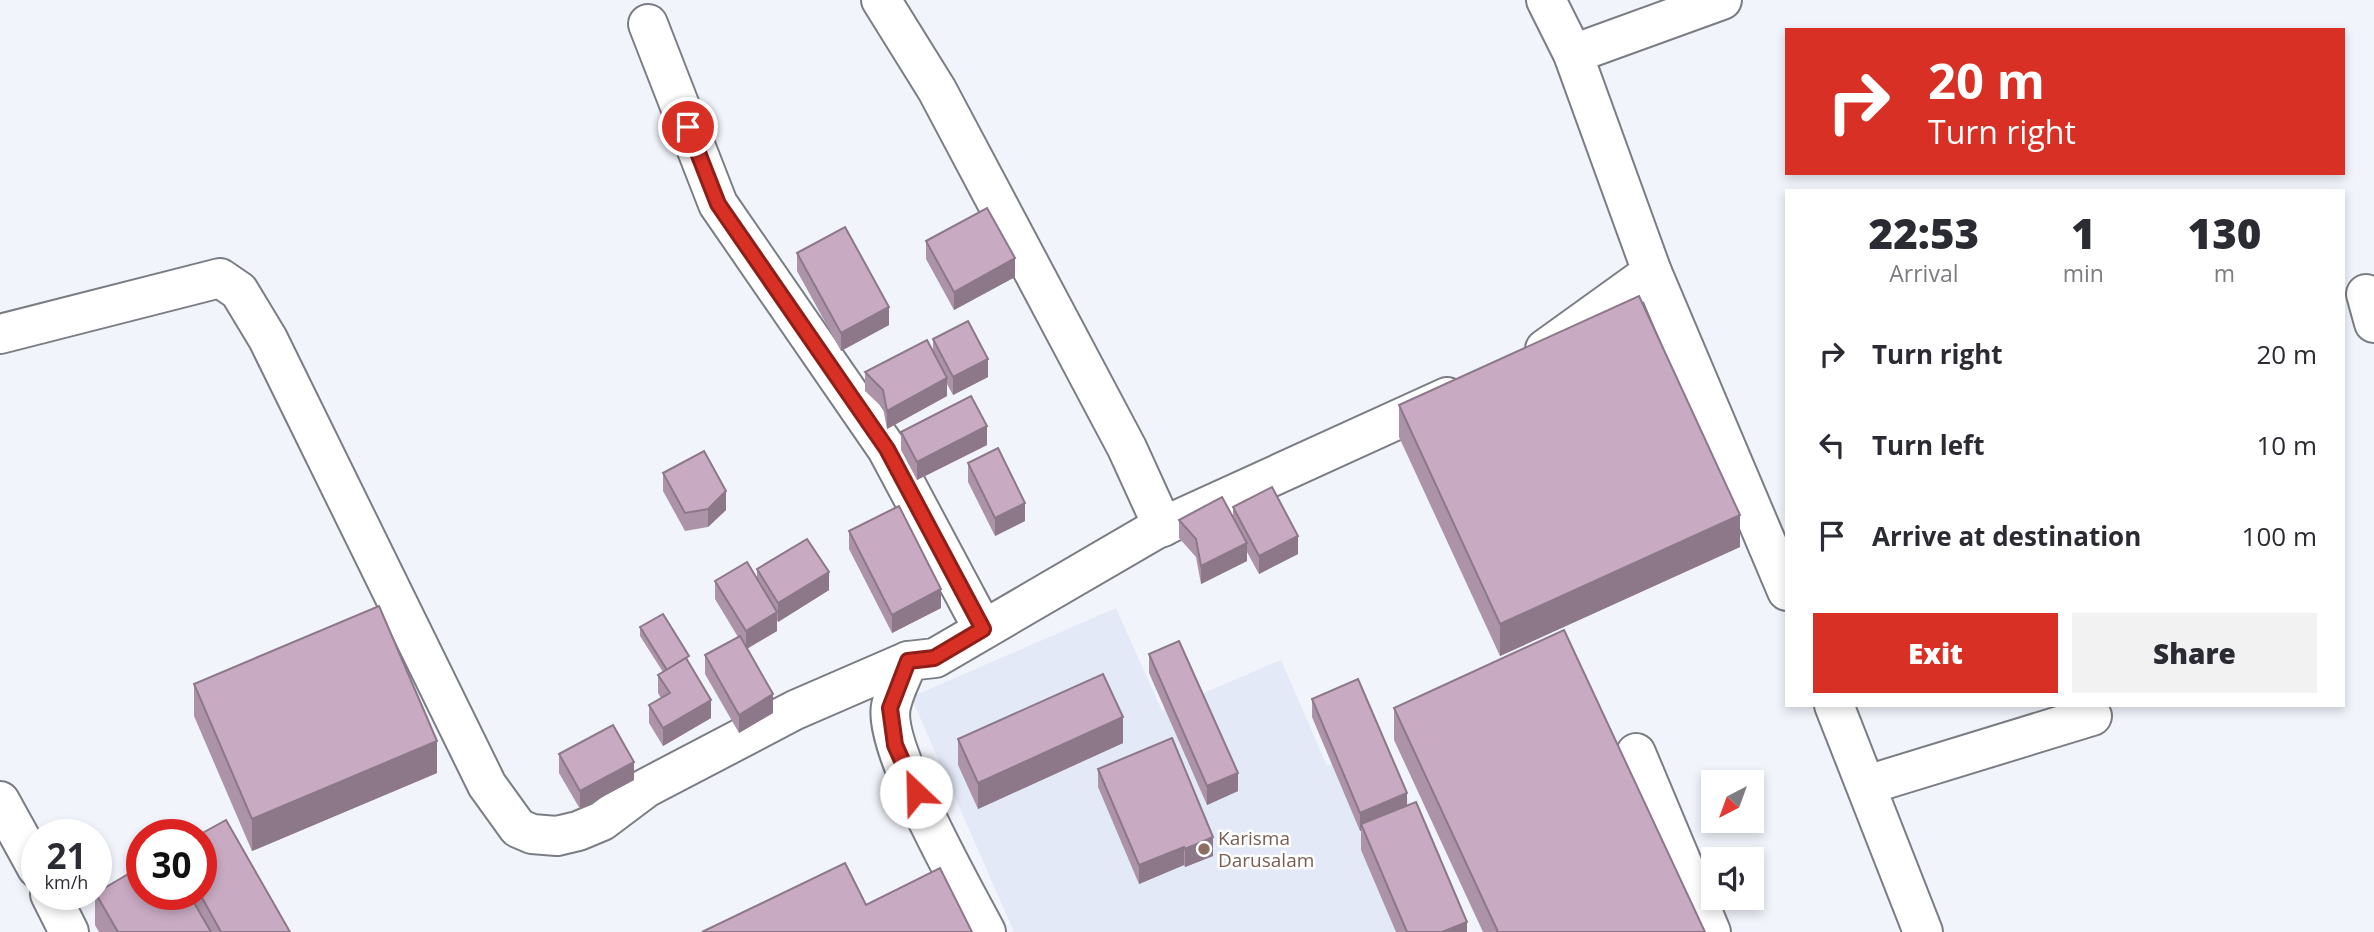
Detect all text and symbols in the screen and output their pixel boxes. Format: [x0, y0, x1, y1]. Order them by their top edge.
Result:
text: 20 m [1928, 47, 2045, 113]
icon: right [1813, 56, 1904, 147]
pin [658, 97, 718, 157]
icon: arrive [669, 108, 707, 146]
text: Turn right [1928, 110, 2076, 153]
text: 22:53 [1869, 204, 1979, 261]
text: 1 [2071, 204, 2096, 261]
text: 130 [2188, 204, 2261, 261]
text: Arrival [1889, 257, 1959, 289]
text: min [2063, 257, 2104, 289]
text: m [2214, 257, 2235, 289]
icon: right [1813, 335, 1851, 373]
text: Turn right [1872, 336, 2003, 372]
text: 20 m [2256, 336, 2317, 372]
icon: left [1813, 426, 1851, 464]
text: Turn left [1872, 427, 1984, 463]
text: 10 m [2256, 427, 2317, 463]
icon: arrive [1813, 517, 1851, 555]
text: Arrive at destination [1872, 518, 2141, 554]
text: 100 m [2242, 518, 2317, 554]
button: Exit [1813, 613, 2058, 693]
button: Share [2072, 613, 2317, 693]
position arrow [879, 755, 953, 829]
north arrow [1701, 770, 1764, 833]
map controls [1701, 770, 1764, 910]
speed limit sign: 30 [126, 819, 217, 910]
place label: Karisma Darusalam [1218, 825, 1314, 873]
text: 21 [46, 832, 87, 879]
marker: Karisma Darusalam [1196, 841, 1212, 857]
button: sound [1701, 847, 1764, 910]
text: km/h [45, 870, 88, 894]

